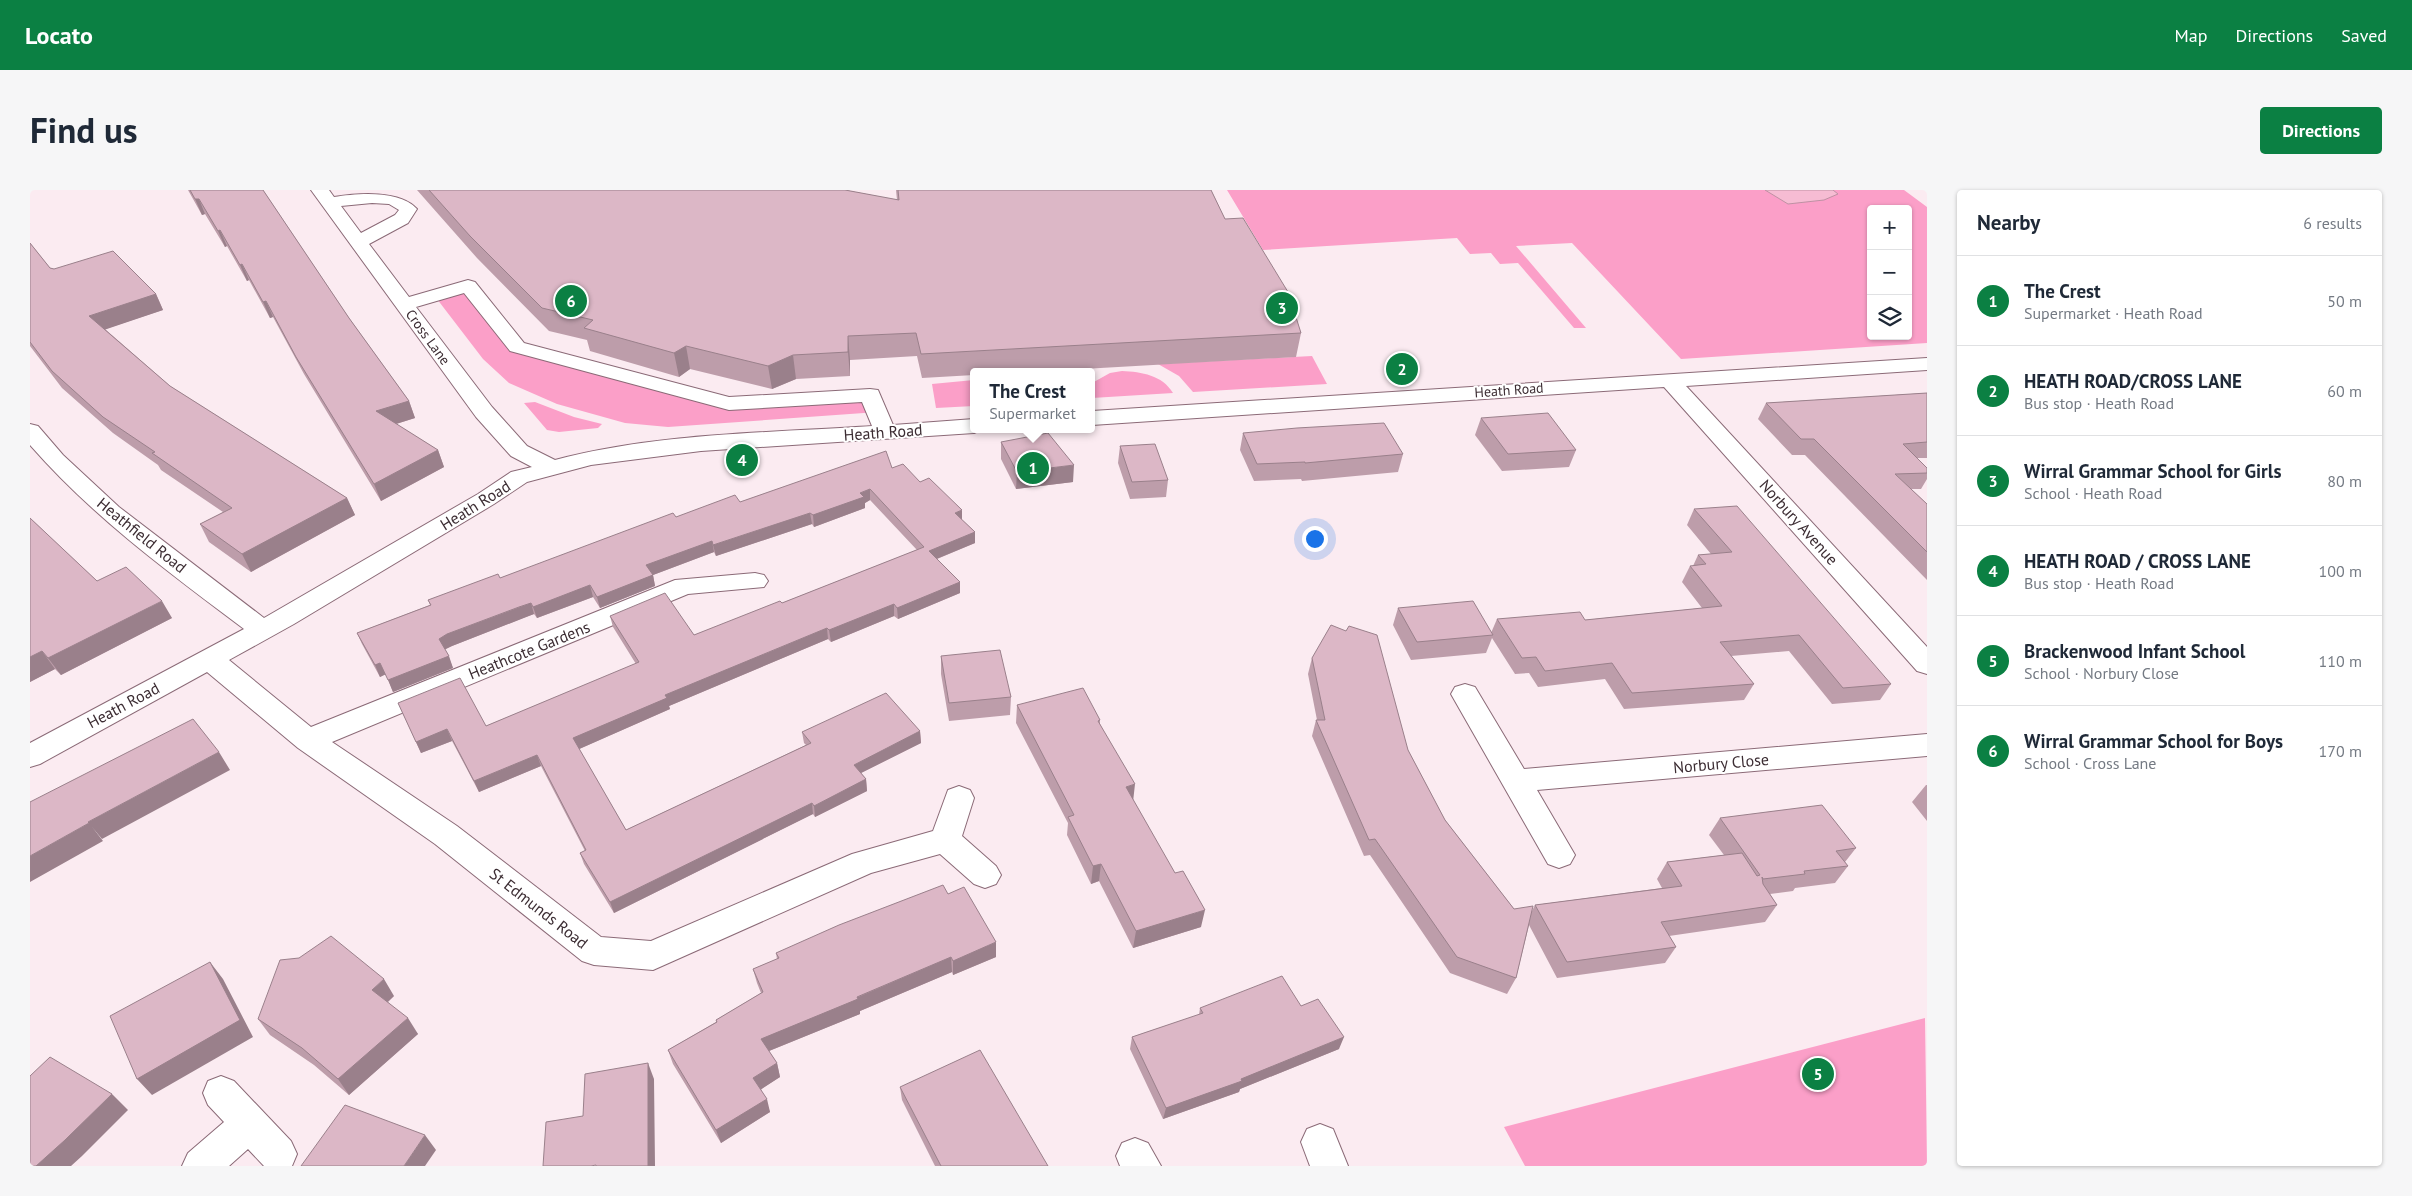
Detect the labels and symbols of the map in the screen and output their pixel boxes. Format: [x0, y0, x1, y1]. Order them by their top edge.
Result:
pin: 6 [555, 282, 587, 320]
pin: 3 [1266, 289, 1298, 327]
street label: Cross Lane [402, 306, 454, 368]
pin: 2 [1386, 350, 1418, 388]
street label: Heath Road [1474, 379, 1544, 401]
street label: Heath Road [843, 419, 923, 445]
pin: 4 [726, 441, 758, 479]
pin: 1 [1017, 449, 1049, 487]
street label: Norbury Avenue [1755, 475, 1843, 569]
street label: Heath Road [436, 476, 514, 534]
street label: Heathfield Road [93, 493, 191, 577]
your location [1302, 526, 1328, 552]
street label: Heathcote Gardens [465, 616, 593, 684]
street label: Heath Road [83, 678, 163, 732]
street label: Norbury Close [1672, 749, 1770, 777]
street label: St Edmunds Road [486, 863, 592, 953]
pin: 5 [1802, 1055, 1834, 1093]

